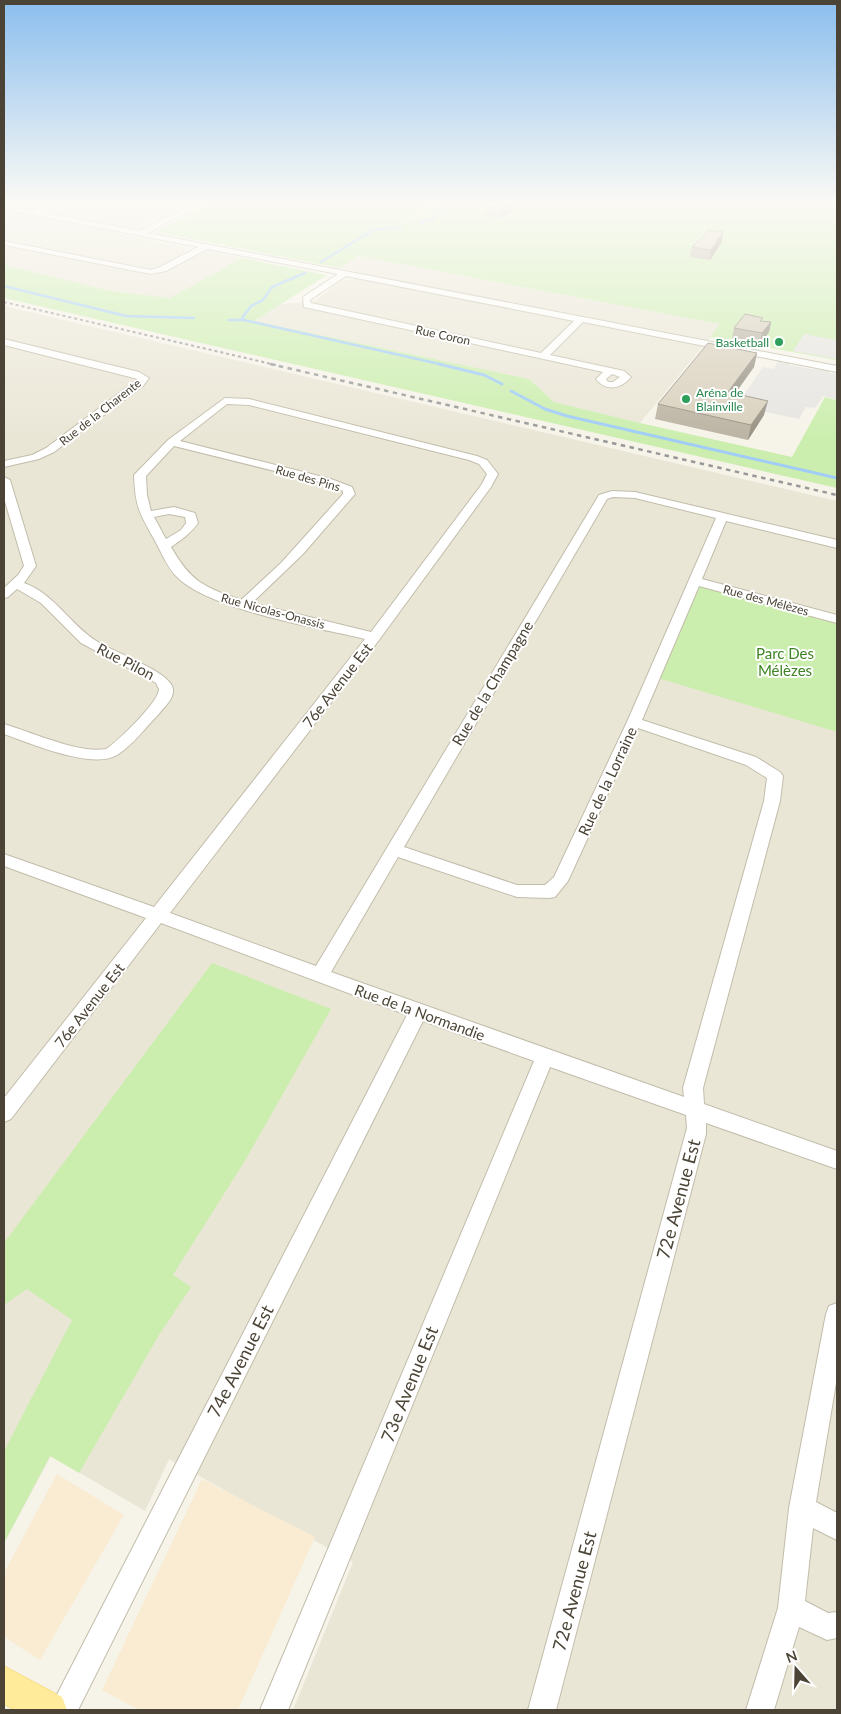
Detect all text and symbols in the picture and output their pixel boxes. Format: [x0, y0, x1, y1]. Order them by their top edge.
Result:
street label: Rue Coron [414, 322, 472, 348]
place label: Basketball [715, 335, 769, 350]
marker: Basketball [773, 336, 785, 348]
street label: Rue de la Charente [56, 375, 144, 449]
place label: Aréna de Blainville [696, 385, 743, 414]
marker: Aréna de Blainville [680, 393, 692, 405]
street label: Rue des Pins [274, 462, 342, 494]
street label: Rue des Mélèzes [722, 581, 810, 619]
street label: Rue Nicolas-Onassis [219, 590, 327, 632]
street label: Rue de la Champagne [448, 617, 536, 749]
street label: Rue Pilon [94, 639, 158, 683]
street label: 76e Avenue Est [298, 639, 376, 731]
park label: Parc Des Mélèzes [756, 644, 814, 679]
street label: Rue de la Lorraine [574, 724, 640, 838]
street label: 76e Avenue Est [50, 959, 128, 1051]
street label: Rue de la Normandie [352, 980, 488, 1044]
street label: 72e Avenue Est [651, 1136, 705, 1261]
street label: 74e Avenue Est [202, 1301, 278, 1421]
street label: 73e Avenue Est [376, 1322, 442, 1445]
street label: 72e Avenue Est [547, 1528, 601, 1653]
north arrow [771, 1644, 821, 1694]
text: N [783, 1646, 799, 1666]

